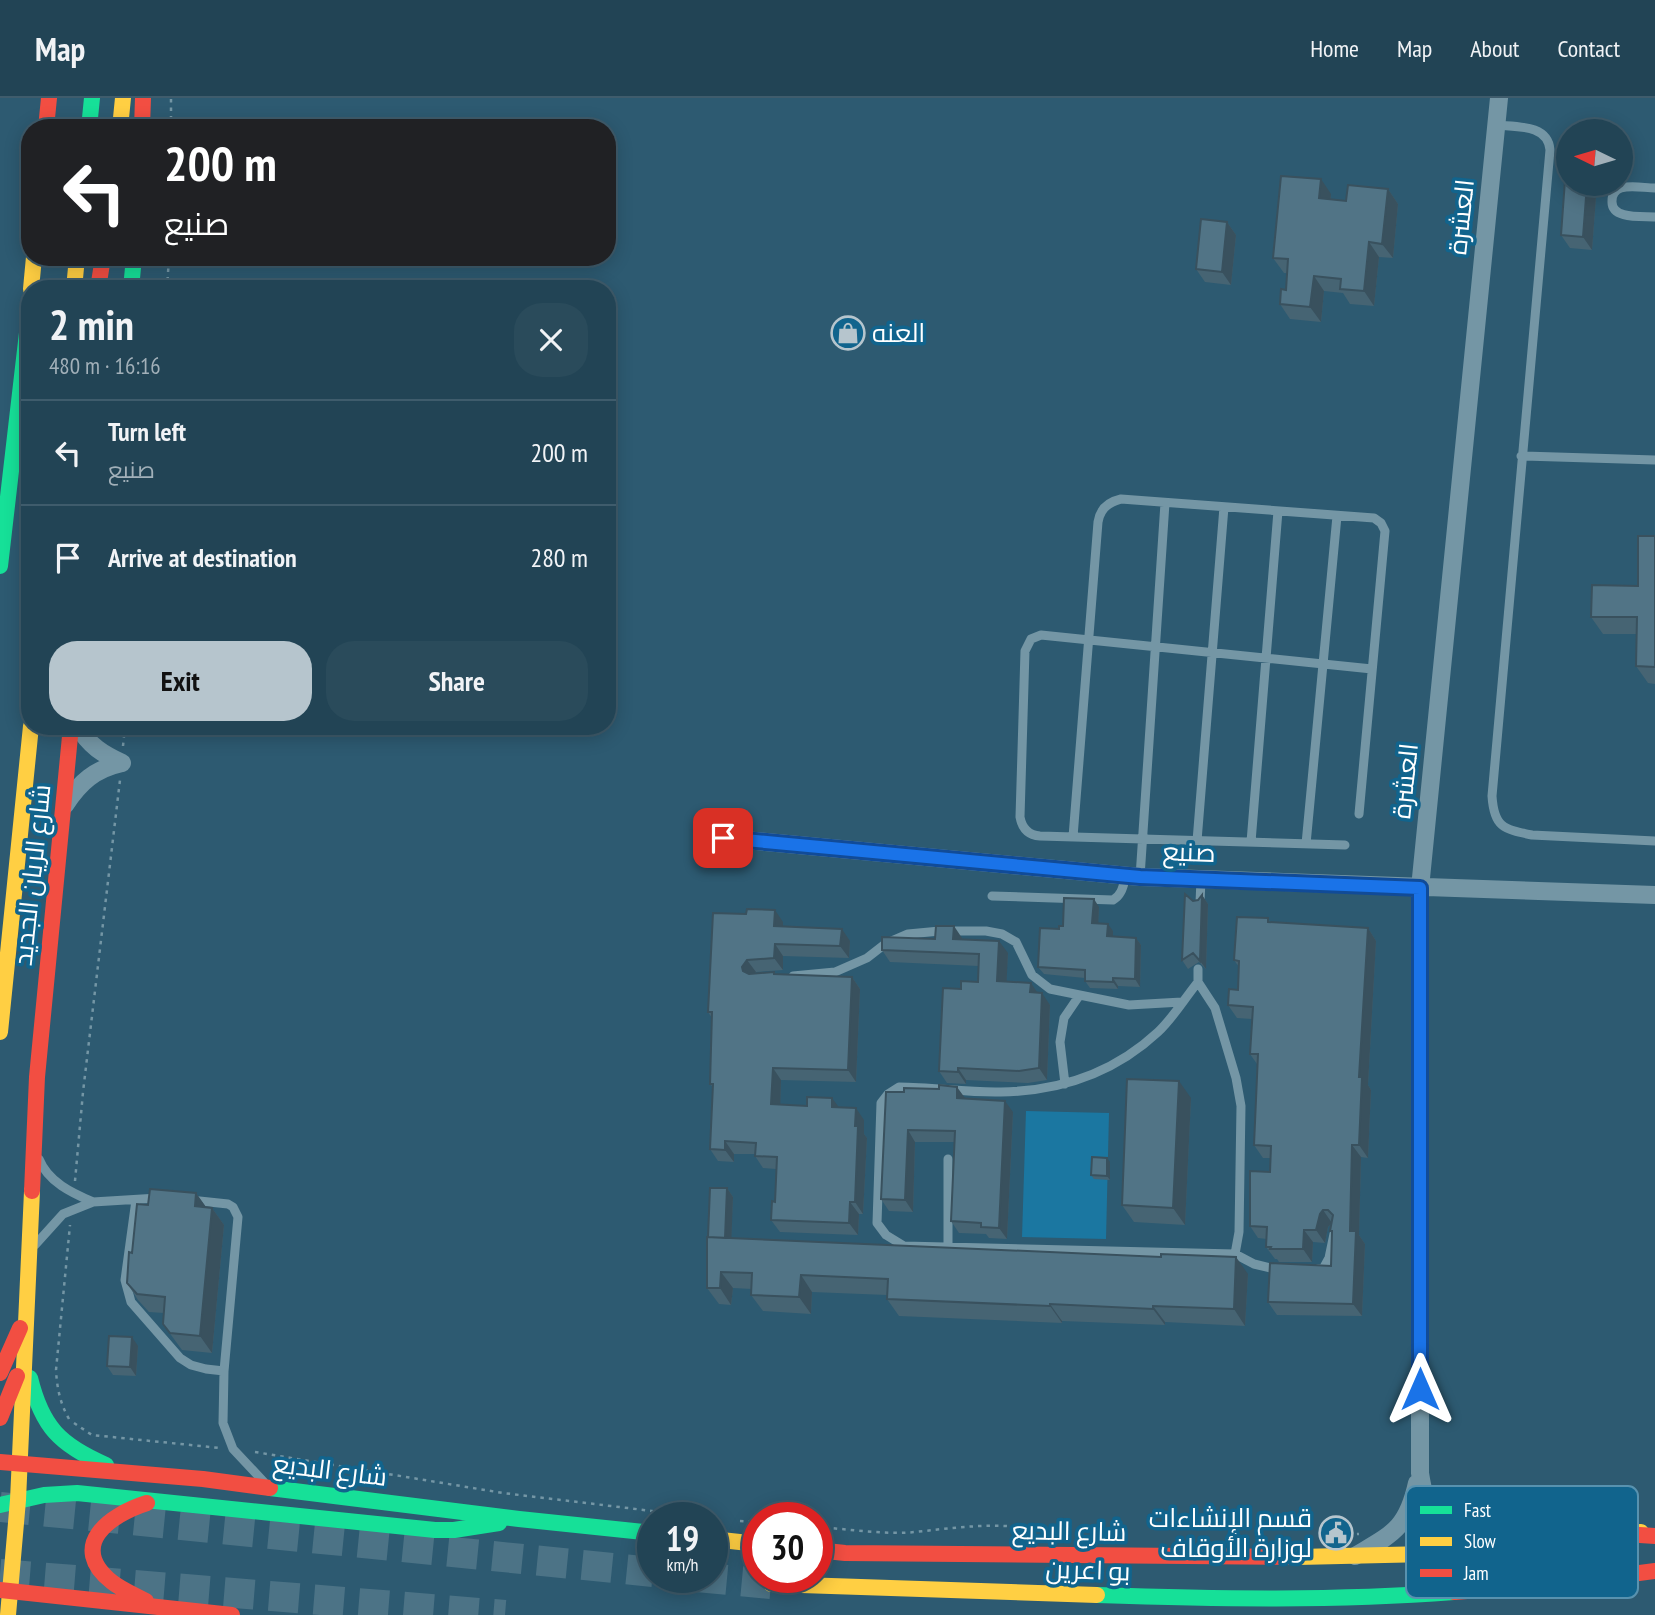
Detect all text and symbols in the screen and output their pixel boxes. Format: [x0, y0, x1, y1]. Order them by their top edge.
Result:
text: Map [35, 27, 85, 70]
text: Home [1310, 33, 1359, 64]
text: Map [1397, 33, 1432, 64]
text: About [1470, 33, 1519, 64]
text: Contact [1557, 33, 1620, 64]
north arrow [1556, 119, 1633, 196]
map controls [1556, 119, 1633, 196]
text: 200 m [164, 131, 277, 195]
icon: left [49, 147, 140, 238]
street label: العشرة [1440, 178, 1481, 256]
text: صنيع [164, 202, 229, 244]
text: 2 min [49, 297, 134, 352]
button: close [514, 303, 588, 377]
shop icon: العنه [829, 314, 867, 352]
place label: العنه [872, 316, 925, 349]
text: 480 m · 16:16 [49, 351, 161, 380]
text: Turn left [108, 415, 186, 448]
icon: left [49, 434, 87, 472]
text: 200 m [530, 436, 588, 469]
text: صنيع [108, 455, 155, 484]
icon: arrive [49, 539, 87, 577]
text: Arrive at destination [108, 541, 297, 574]
text: 280 m [530, 541, 588, 574]
button: Exit [49, 641, 312, 721]
button: Share [326, 641, 588, 721]
street label: العشرة [1384, 742, 1425, 820]
street label: شارع الريان الجديد [6, 783, 58, 967]
pin [693, 808, 753, 868]
icon: arrive [704, 819, 742, 857]
street label: صنيع [1162, 834, 1216, 870]
position arrow [1383, 1352, 1457, 1426]
street label: شارع البديع [271, 1446, 389, 1494]
legend [1406, 1486, 1638, 1598]
text: Fast [1464, 1498, 1492, 1522]
place label: قسم الإنشاءات لوزارة الأوقاف [1149, 1501, 1312, 1564]
speed limit sign: 30 [742, 1502, 833, 1593]
street label: شارع البديع [1011, 1513, 1127, 1549]
public building icon: قسم الإنشاءات لوزارة الأوقاف [1317, 1514, 1355, 1552]
text: 19 [666, 1515, 699, 1561]
text: Slow [1464, 1529, 1497, 1553]
street label: بو اعرين [1045, 1552, 1131, 1587]
text: km/h [667, 1553, 698, 1576]
text: Jam [1463, 1561, 1489, 1585]

